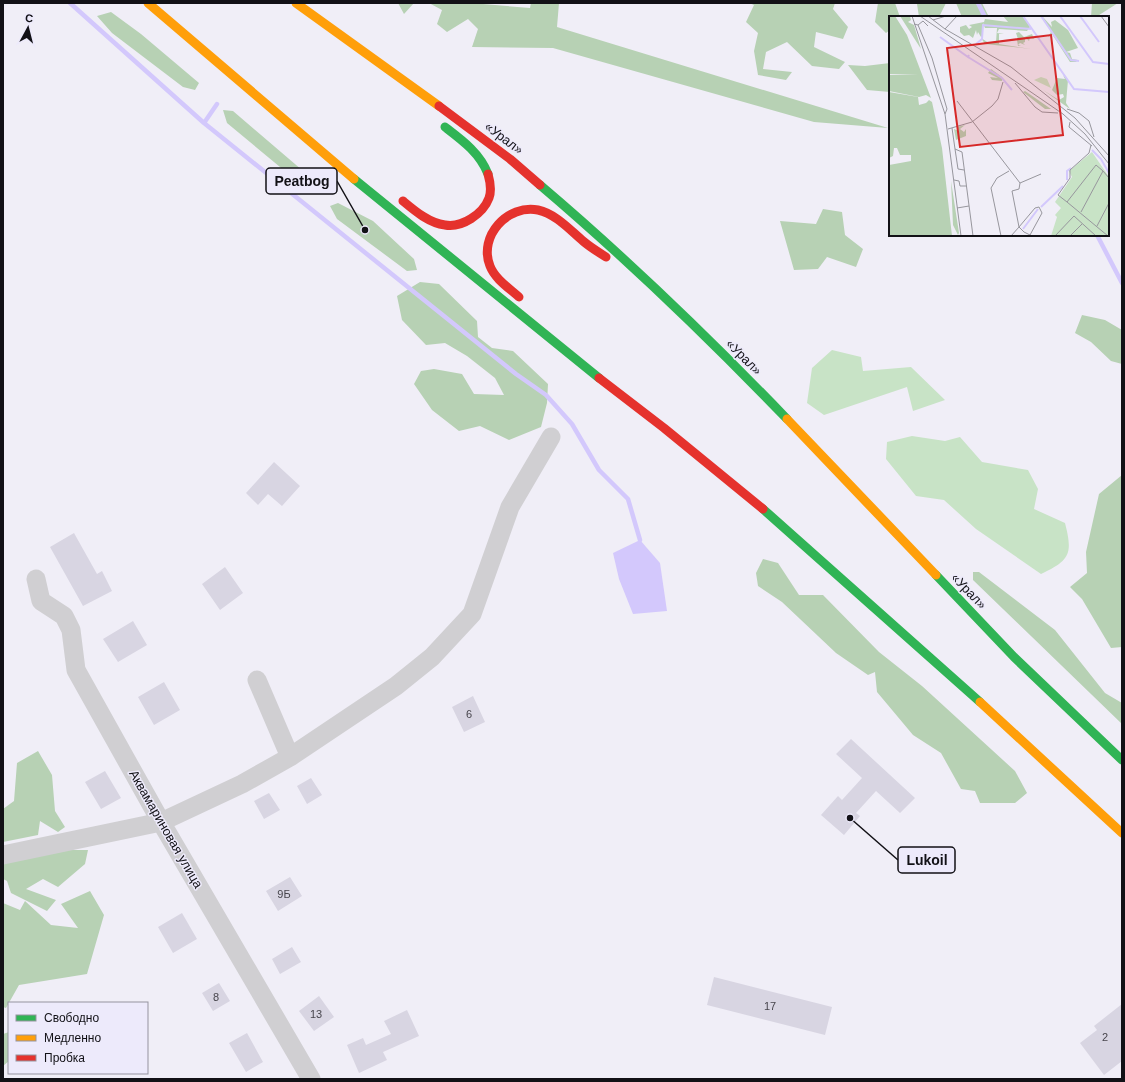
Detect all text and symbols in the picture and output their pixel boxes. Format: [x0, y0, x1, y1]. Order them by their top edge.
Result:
north arrow [8, 8, 48, 48]
text: С [25, 12, 34, 25]
inset map [889, 16, 1109, 236]
street label: «Урал» [482, 119, 526, 157]
callout: Peatbog [266, 168, 337, 194]
text: Peatbog [274, 173, 330, 189]
street label: «Урал» [723, 336, 765, 378]
street label: «Урал» [948, 570, 990, 612]
house number: 6 [466, 708, 472, 720]
street label: Аквамариновая улица [126, 767, 206, 891]
callout: Lukoil [898, 847, 955, 873]
text: Lukoil [906, 852, 948, 868]
house number: 9Б [277, 888, 291, 900]
house number: 8 [213, 991, 219, 1003]
house number: 17 [764, 1000, 776, 1012]
legend [8, 1002, 148, 1074]
house number: 13 [310, 1008, 322, 1020]
text: Свободно [44, 1011, 99, 1025]
text: Медленно [44, 1031, 101, 1045]
house number: 2 [1102, 1031, 1108, 1043]
text: Пробка [44, 1051, 85, 1065]

